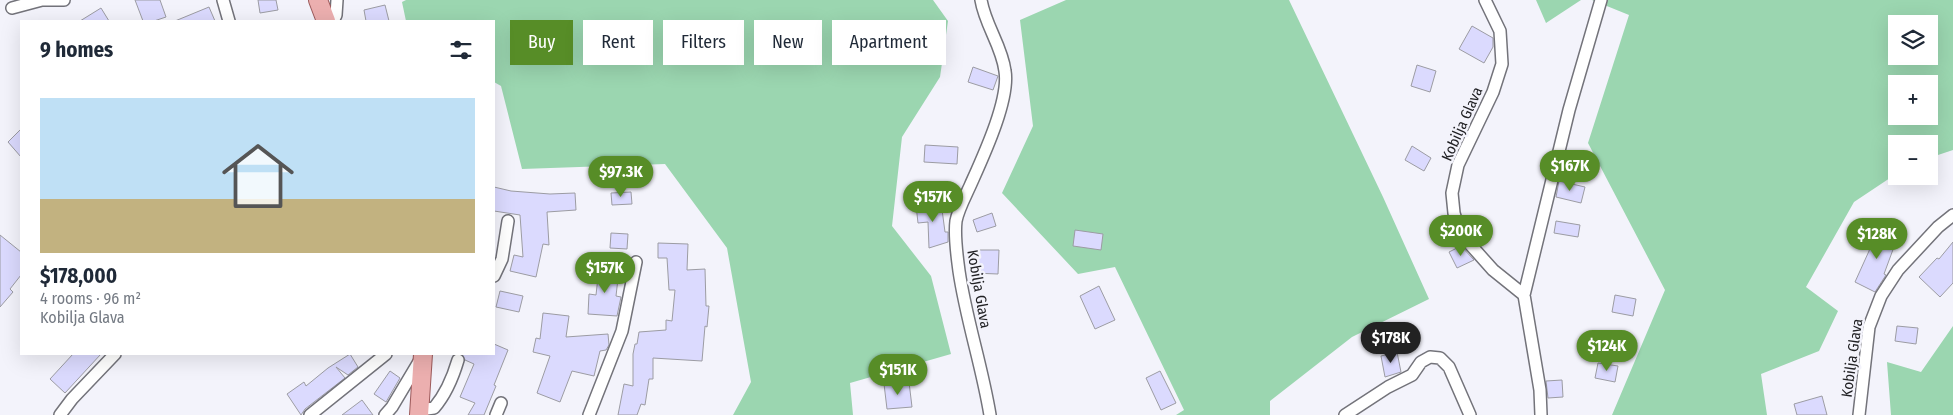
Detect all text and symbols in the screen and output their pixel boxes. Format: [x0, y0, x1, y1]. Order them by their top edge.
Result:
map controls [1888, 15, 1938, 185]
button: layers [1888, 15, 1938, 65]
chip: Buy [510, 20, 573, 65]
chip: Rent [583, 20, 653, 65]
chip: Filters [663, 20, 744, 65]
chip: New [754, 20, 822, 65]
chip: Apartment [832, 20, 946, 65]
icon: filters [447, 36, 475, 64]
text: 9 homes [40, 37, 113, 63]
button: + [1888, 75, 1938, 125]
street label: Kobilja Glava [1438, 84, 1486, 164]
icon: home [213, 131, 303, 221]
button: − [1888, 135, 1938, 185]
pin: $167K [1535, 150, 1605, 192]
pin: $97.3K [580, 156, 662, 198]
text: $167K [1551, 156, 1589, 175]
text: $97.3K [599, 162, 643, 181]
pin: $157K [898, 180, 968, 223]
text: $157K [914, 187, 952, 206]
pin: $200K [1426, 214, 1496, 257]
pin: $128K [1842, 218, 1912, 260]
text: $200K [1440, 221, 1482, 240]
text: $128K [1857, 224, 1897, 243]
street label: Kobilja Glava [963, 248, 995, 330]
pin: $157K [570, 252, 640, 294]
text: $157K [586, 258, 624, 277]
text: $178,000 [40, 263, 117, 289]
text: 4 rooms · 96 m² [40, 289, 141, 308]
text: Kobilja Glava [40, 308, 125, 327]
street label: Kobilja Glava [1838, 317, 1866, 399]
pin: $178K [1356, 322, 1426, 364]
text: $178K [1372, 328, 1410, 347]
pin: $124K [1572, 330, 1642, 372]
text: $124K [1588, 336, 1626, 355]
pin: $151K [863, 354, 933, 396]
text: $151K [879, 360, 917, 379]

